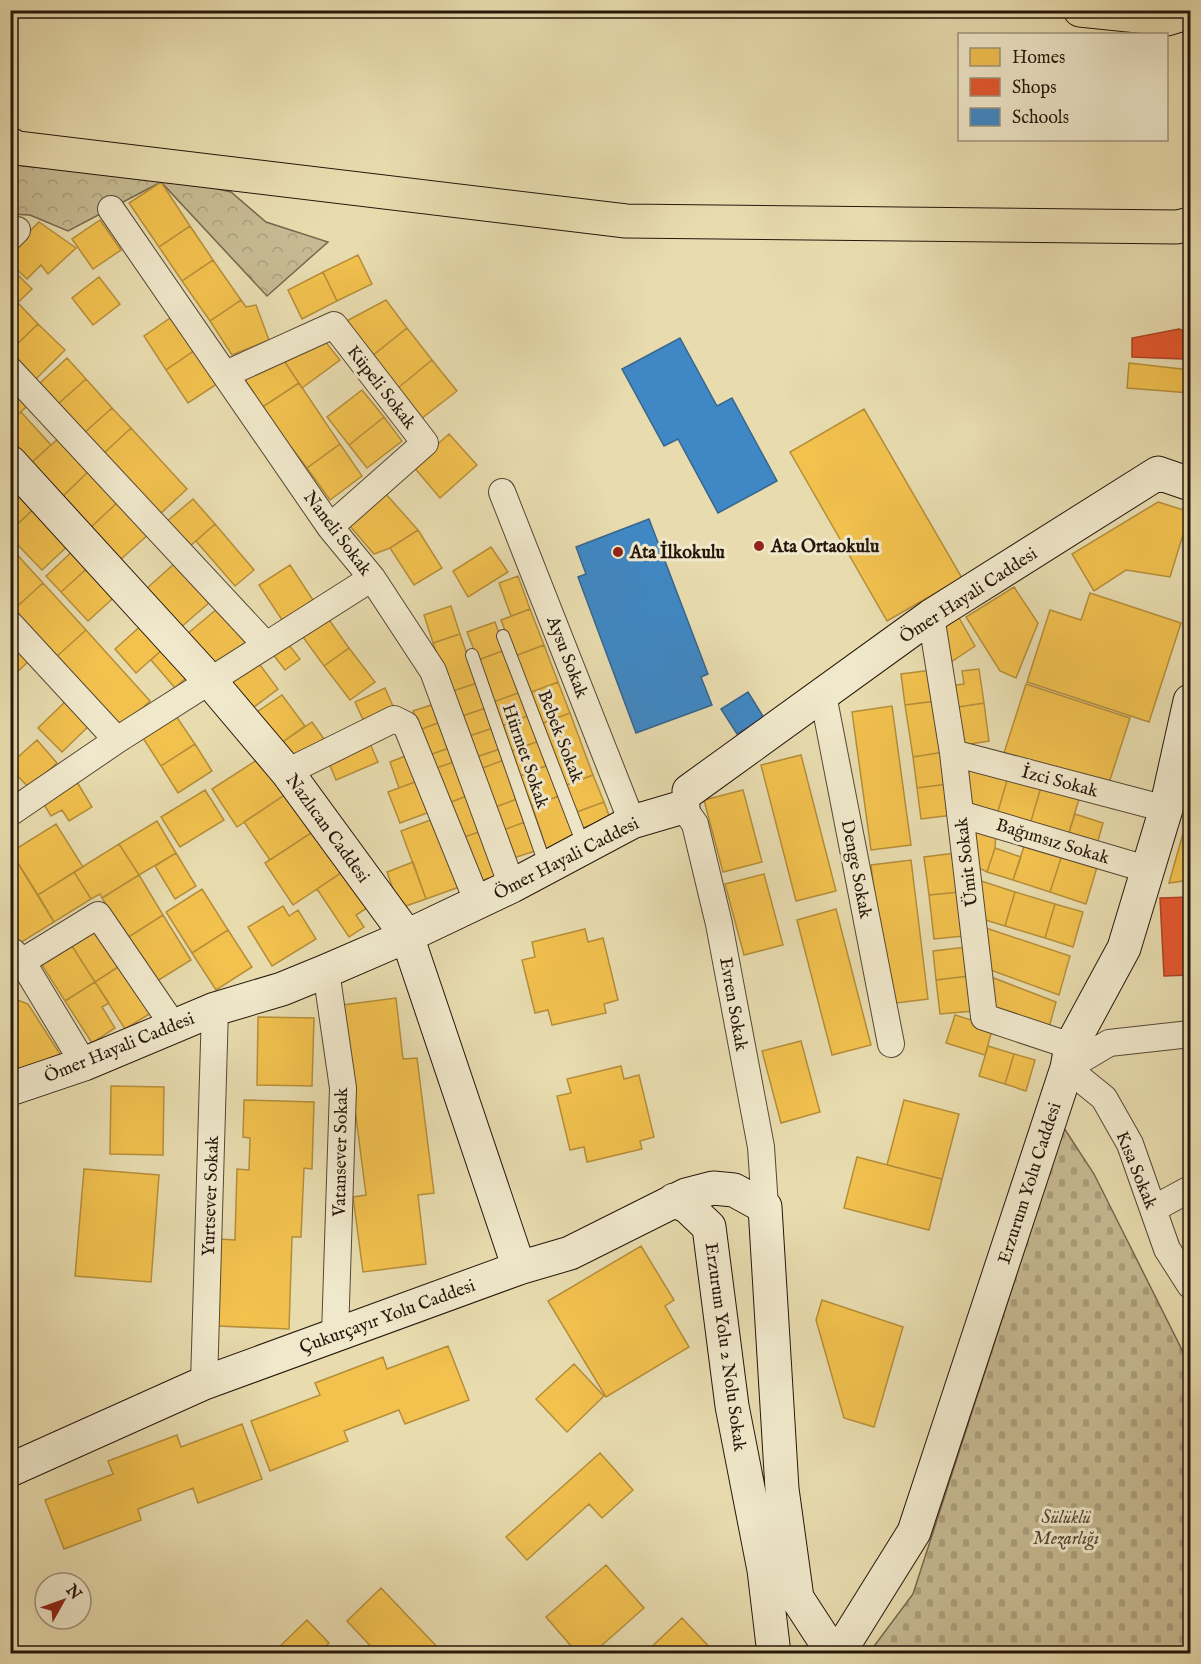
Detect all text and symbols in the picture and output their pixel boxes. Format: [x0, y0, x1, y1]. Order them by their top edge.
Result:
legend [958, 33, 1168, 141]
text: Homes [1012, 47, 1065, 70]
text: Shops [1012, 77, 1057, 100]
text: Schools [1012, 107, 1069, 130]
street label: Küpeli Sokak [341, 341, 421, 435]
street label: Naneli Sokak [297, 487, 376, 581]
place label: Ata Ortaokulu [770, 536, 880, 559]
marker: Ata Ortaokulu [752, 539, 766, 553]
place label: Ata İlkokulu [629, 540, 726, 565]
street label: Ömer Hayali Caddesi [895, 542, 1042, 649]
marker: Ata İlkokulu [611, 545, 625, 559]
street label: Aysu Sokak [540, 612, 593, 702]
street label: Bebek Sokak [531, 687, 588, 787]
street label: Hürmet Sokak [496, 701, 553, 812]
street label: İzci Sokak [1019, 760, 1101, 804]
street label: Nazlıcan Caddesi [280, 770, 374, 888]
street label: Ömer Hayali Caddesi [490, 812, 643, 906]
street label: Bağımsız Sokak [993, 814, 1112, 871]
street label: Ümit Sokak [950, 816, 984, 908]
street label: Denge Sokak [835, 818, 876, 921]
street label: Evren Sokak [713, 956, 752, 1053]
street label: Ömer Hayali Caddesi [41, 1007, 198, 1089]
street label: Vatansever Sokak [329, 1087, 354, 1218]
street label: Erzurum Yolu Caddesi [993, 1100, 1067, 1267]
street label: Kısa Sokak [1110, 1128, 1162, 1213]
street label: Yurtsever Sokak [198, 1135, 225, 1257]
street label: Erzurum Yolu 2 Nolu Sokak [698, 1241, 751, 1453]
street label: Çukurçayır Yolu Caddesi [296, 1275, 479, 1360]
park label: Sülüklü Mezarlığı [1033, 1507, 1099, 1551]
north arrow [33, 1571, 93, 1631]
text: N [60, 1580, 85, 1604]

